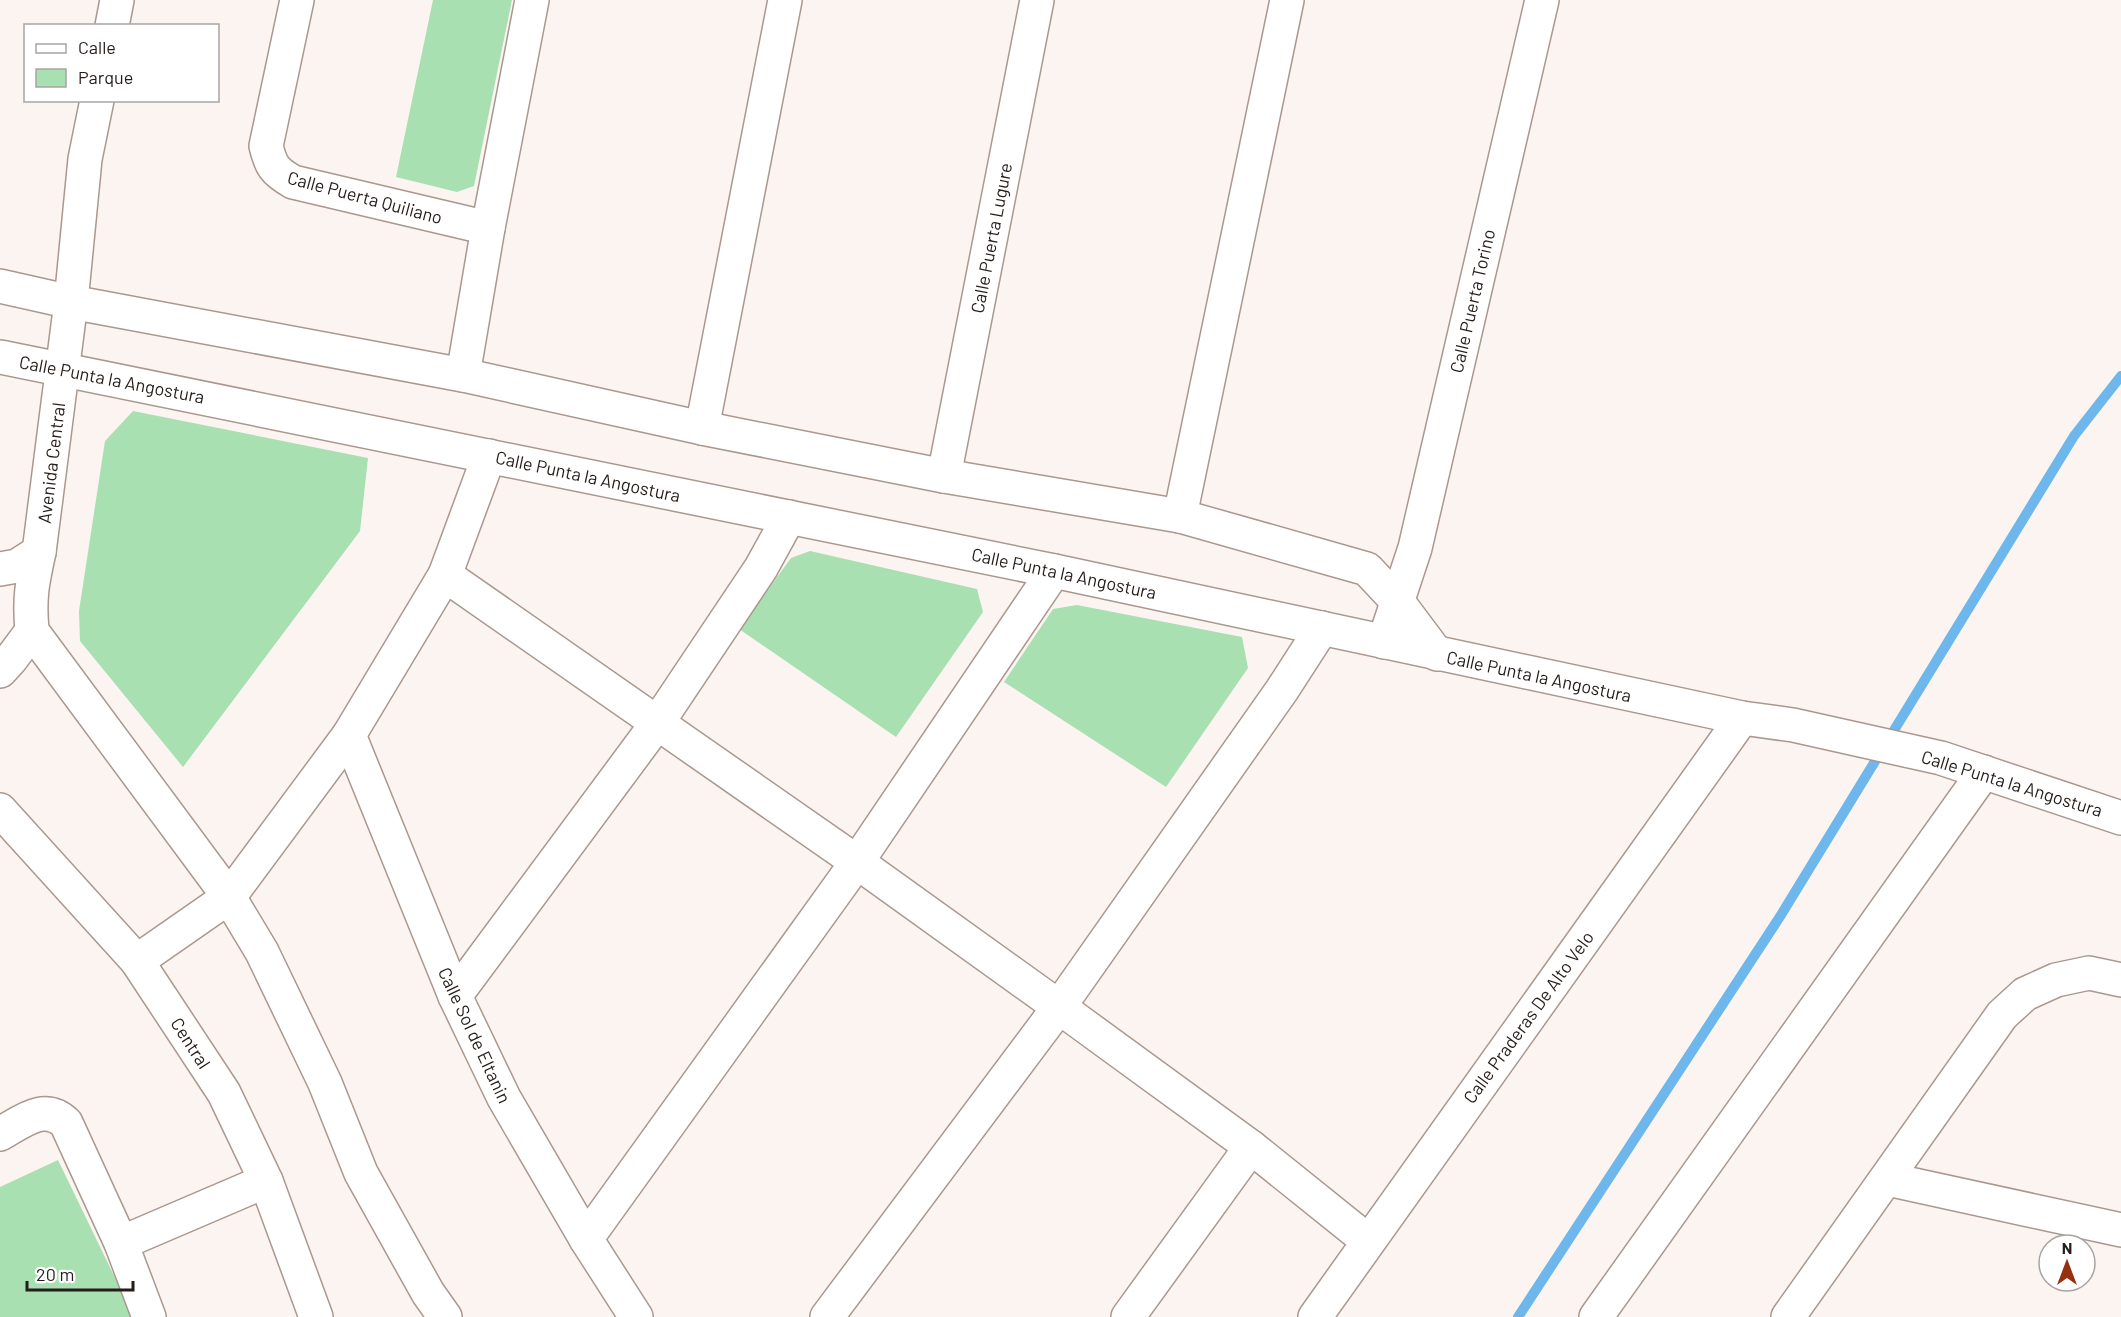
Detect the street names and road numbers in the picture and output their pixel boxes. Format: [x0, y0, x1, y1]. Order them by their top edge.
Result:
street label: Calle Puerta Lugure [966, 161, 1016, 315]
street label: Calle Puerta Quiliano [285, 166, 445, 228]
street label: Calle Puerta Torino [1445, 227, 1499, 375]
street label: Calle Punta la Angostura [17, 350, 207, 408]
street label: Avenida Central [33, 401, 69, 525]
street label: Calle Punta la Angostura [494, 446, 682, 506]
street label: Calle Punta la Angostura [970, 543, 1158, 603]
street label: Calle Punta la Angostura [1445, 646, 1633, 706]
street label: Calle Punta la Angostura [1919, 745, 2105, 821]
street label: Calle Praderas De Alto Velo [1458, 927, 1598, 1107]
street label: Calle Sol de Eltanin [434, 964, 516, 1106]
street label: Central [166, 1013, 216, 1073]

